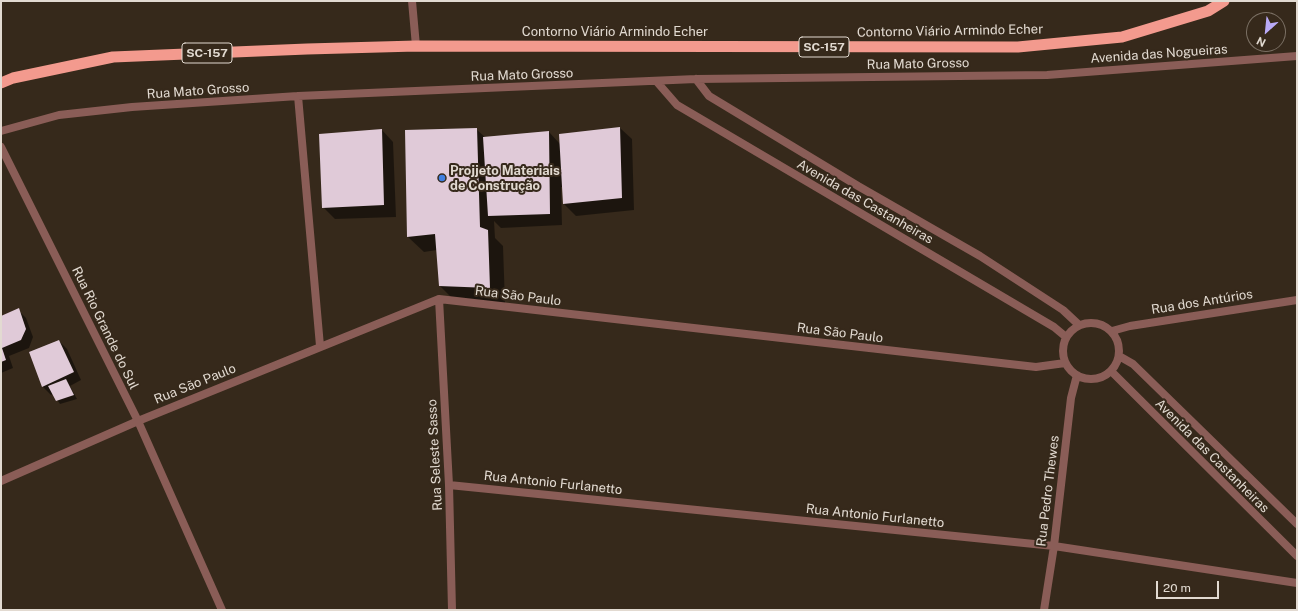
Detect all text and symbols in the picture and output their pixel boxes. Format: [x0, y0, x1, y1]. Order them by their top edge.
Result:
north arrow [1246, 12, 1286, 52]
street label: Contorno Viário Armindo Echer [857, 22, 1043, 40]
street label: Contorno Viário Armindo Echer [522, 24, 708, 40]
text: N [1254, 35, 1268, 49]
road number: SC-157 [799, 37, 849, 57]
street label: Avenida das Nogueiras [1090, 41, 1228, 67]
road number: SC-157 [182, 43, 232, 63]
street label: Rua Mato Grosso [867, 55, 969, 73]
street label: Rua Mato Grosso [470, 65, 574, 85]
street label: Rua Mato Grosso [146, 80, 250, 102]
street label: Avenida das Castanheiras [794, 157, 936, 247]
place label: Projjeto Materiais de Construção [450, 163, 560, 194]
marker: Projjeto Materiais de Construção [437, 173, 447, 183]
street label: Rua Rio Grande do Sul [68, 264, 142, 392]
street label: Rua São Paulo [474, 283, 562, 309]
street label: Rua dos Antúrios [1150, 286, 1254, 318]
street label: Rua São Paulo [796, 320, 884, 346]
street label: Rua São Paulo [152, 360, 238, 408]
street label: Avenida das Castanheiras [1152, 396, 1272, 516]
street label: Rua Seleste Sasso [424, 399, 446, 511]
street label: Rua Pedro Thewes [1033, 435, 1063, 547]
street label: Rua Antonio Furlanetto [483, 468, 623, 498]
street label: Rua Antonio Furlanetto [805, 501, 945, 531]
scale bar [1158, 573, 1221, 599]
text: 20 m [1163, 581, 1191, 595]

